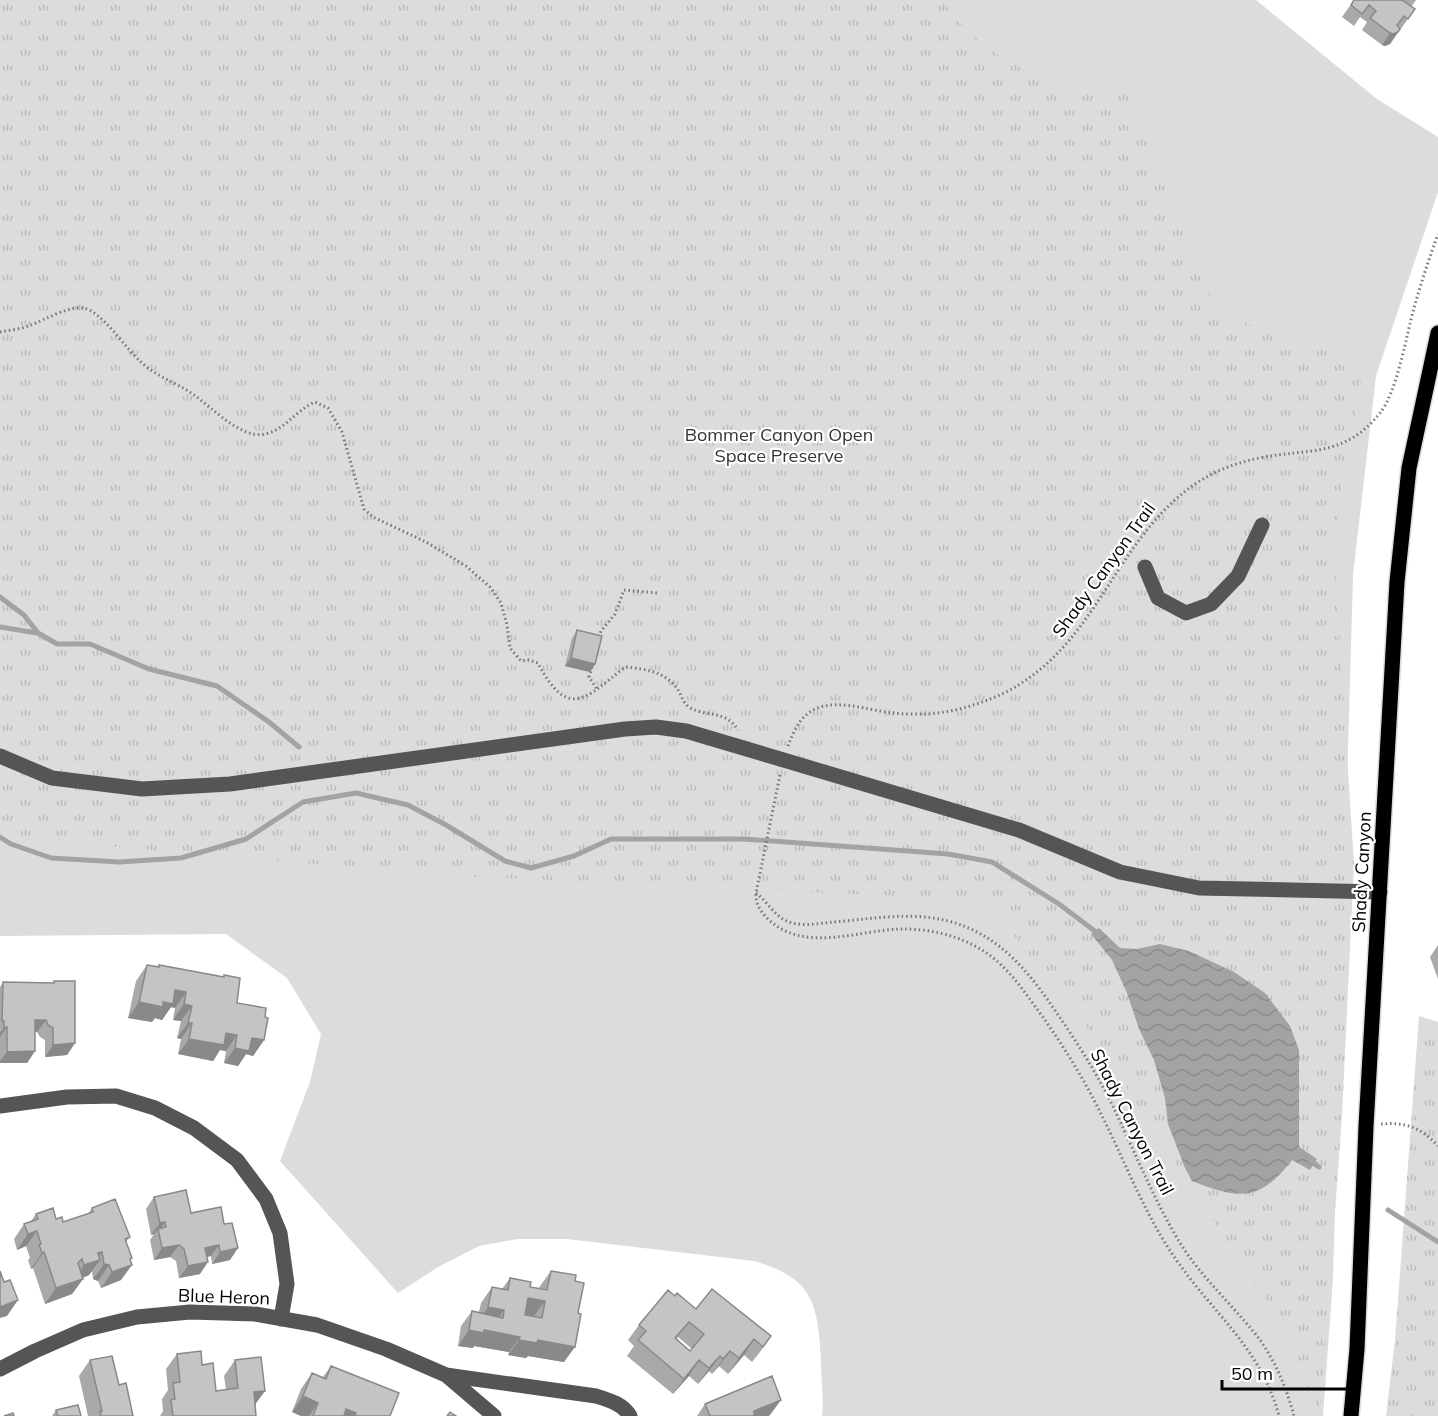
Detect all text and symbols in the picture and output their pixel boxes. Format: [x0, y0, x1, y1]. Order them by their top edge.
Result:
park label: Bommer Canyon Open Space Preserve [685, 423, 873, 467]
street label: Shady Canyon Trail [1047, 498, 1160, 642]
street label: Shady Canyon [1347, 811, 1376, 933]
street label: Shady Canyon Trail [1086, 1045, 1179, 1199]
street label: Blue Heron [178, 1283, 271, 1310]
scale bar [1222, 1353, 1357, 1391]
text: 50 m [1231, 1362, 1273, 1385]

